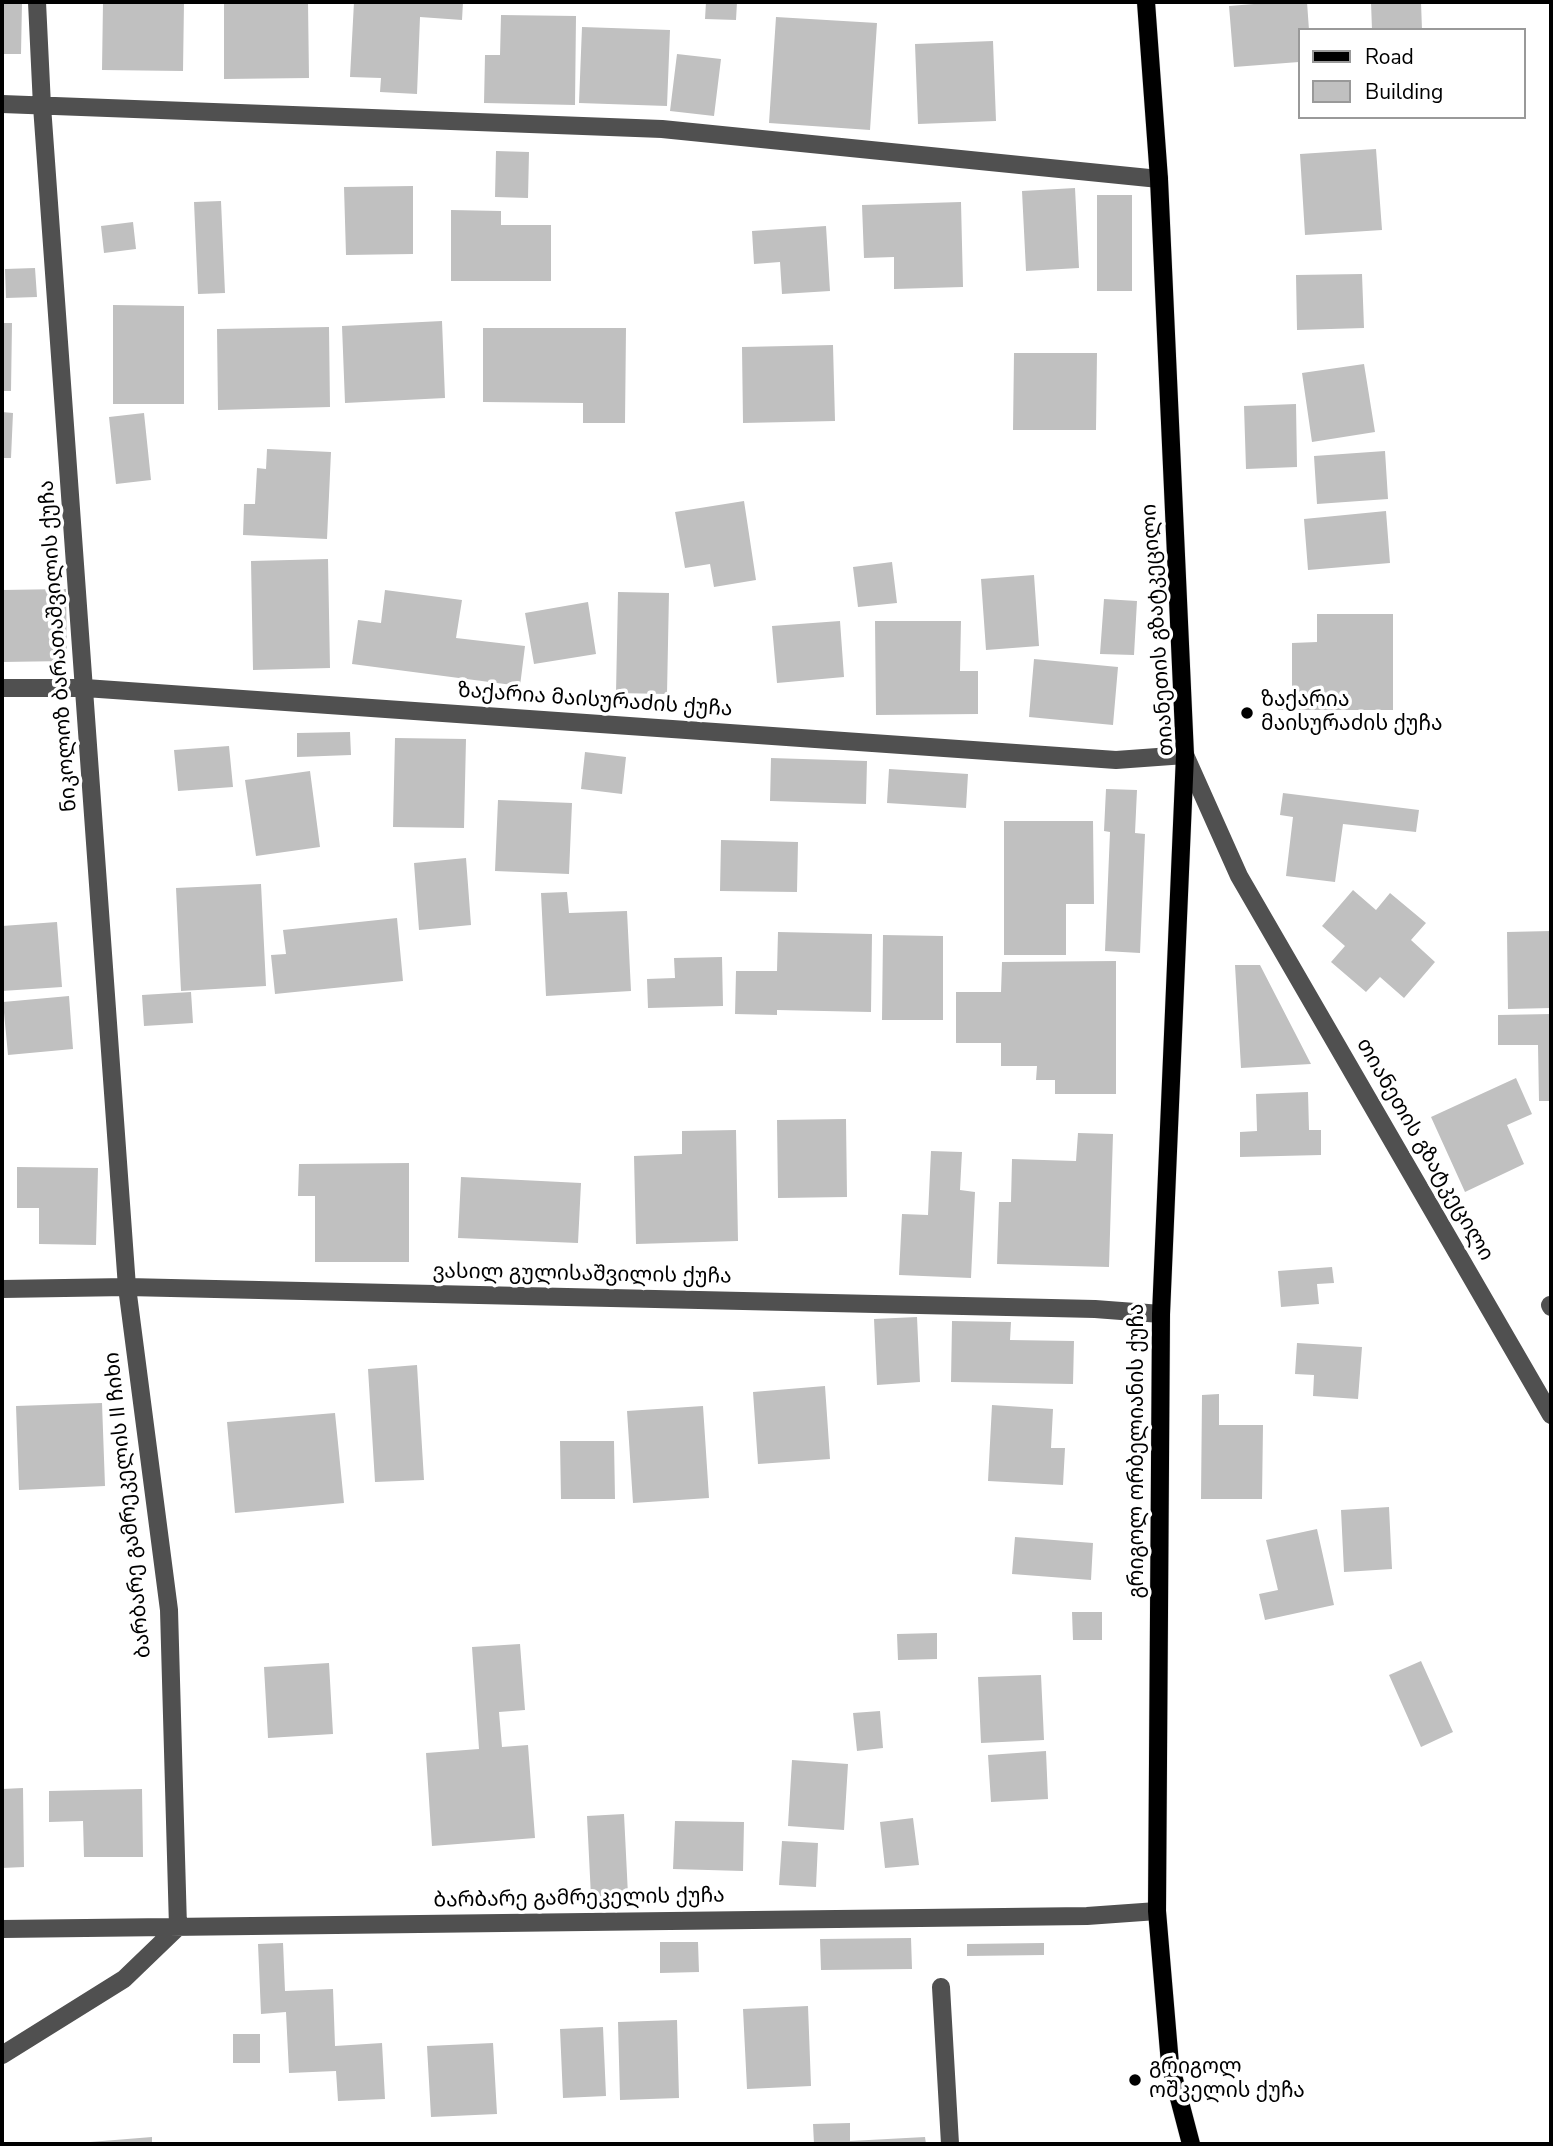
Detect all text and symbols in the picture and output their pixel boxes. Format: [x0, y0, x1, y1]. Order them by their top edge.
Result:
legend [1298, 28, 1525, 119]
text: Road [1365, 43, 1414, 71]
text: Building [1365, 78, 1443, 106]
street label: ნიკოლოზ ბარათაშვილის ქუჩა [35, 479, 83, 813]
street label: თიანეთის გზატკეცილი [1138, 503, 1180, 757]
street label: ზაქარია მაისურაძის ქუჩა [457, 679, 733, 723]
place label: ზაქარია მაისურაძის ქუჩა [1261, 688, 1443, 738]
marker: ზაქარია მაისურაძის ქუჩა [1239, 705, 1255, 721]
street label: თიანეთის გზატკეცილი [1350, 1034, 1498, 1266]
street label: ვასილ გულისაშვილის ქუჩა [432, 1260, 732, 1290]
street label: გრიგოლ ორბელიანის ქუჩა [1125, 1304, 1151, 1598]
street label: ბარბარე გამრეკელის II ჩიხი [100, 1351, 158, 1659]
street label: ბარბარე გამრეკელის ქუჩა [433, 1884, 725, 1914]
place label: გრიგოლ ოშკელის ქუჩა [1149, 2055, 1305, 2105]
marker: გრიგოლ ოშკელის ქუჩა [1127, 2072, 1143, 2088]

